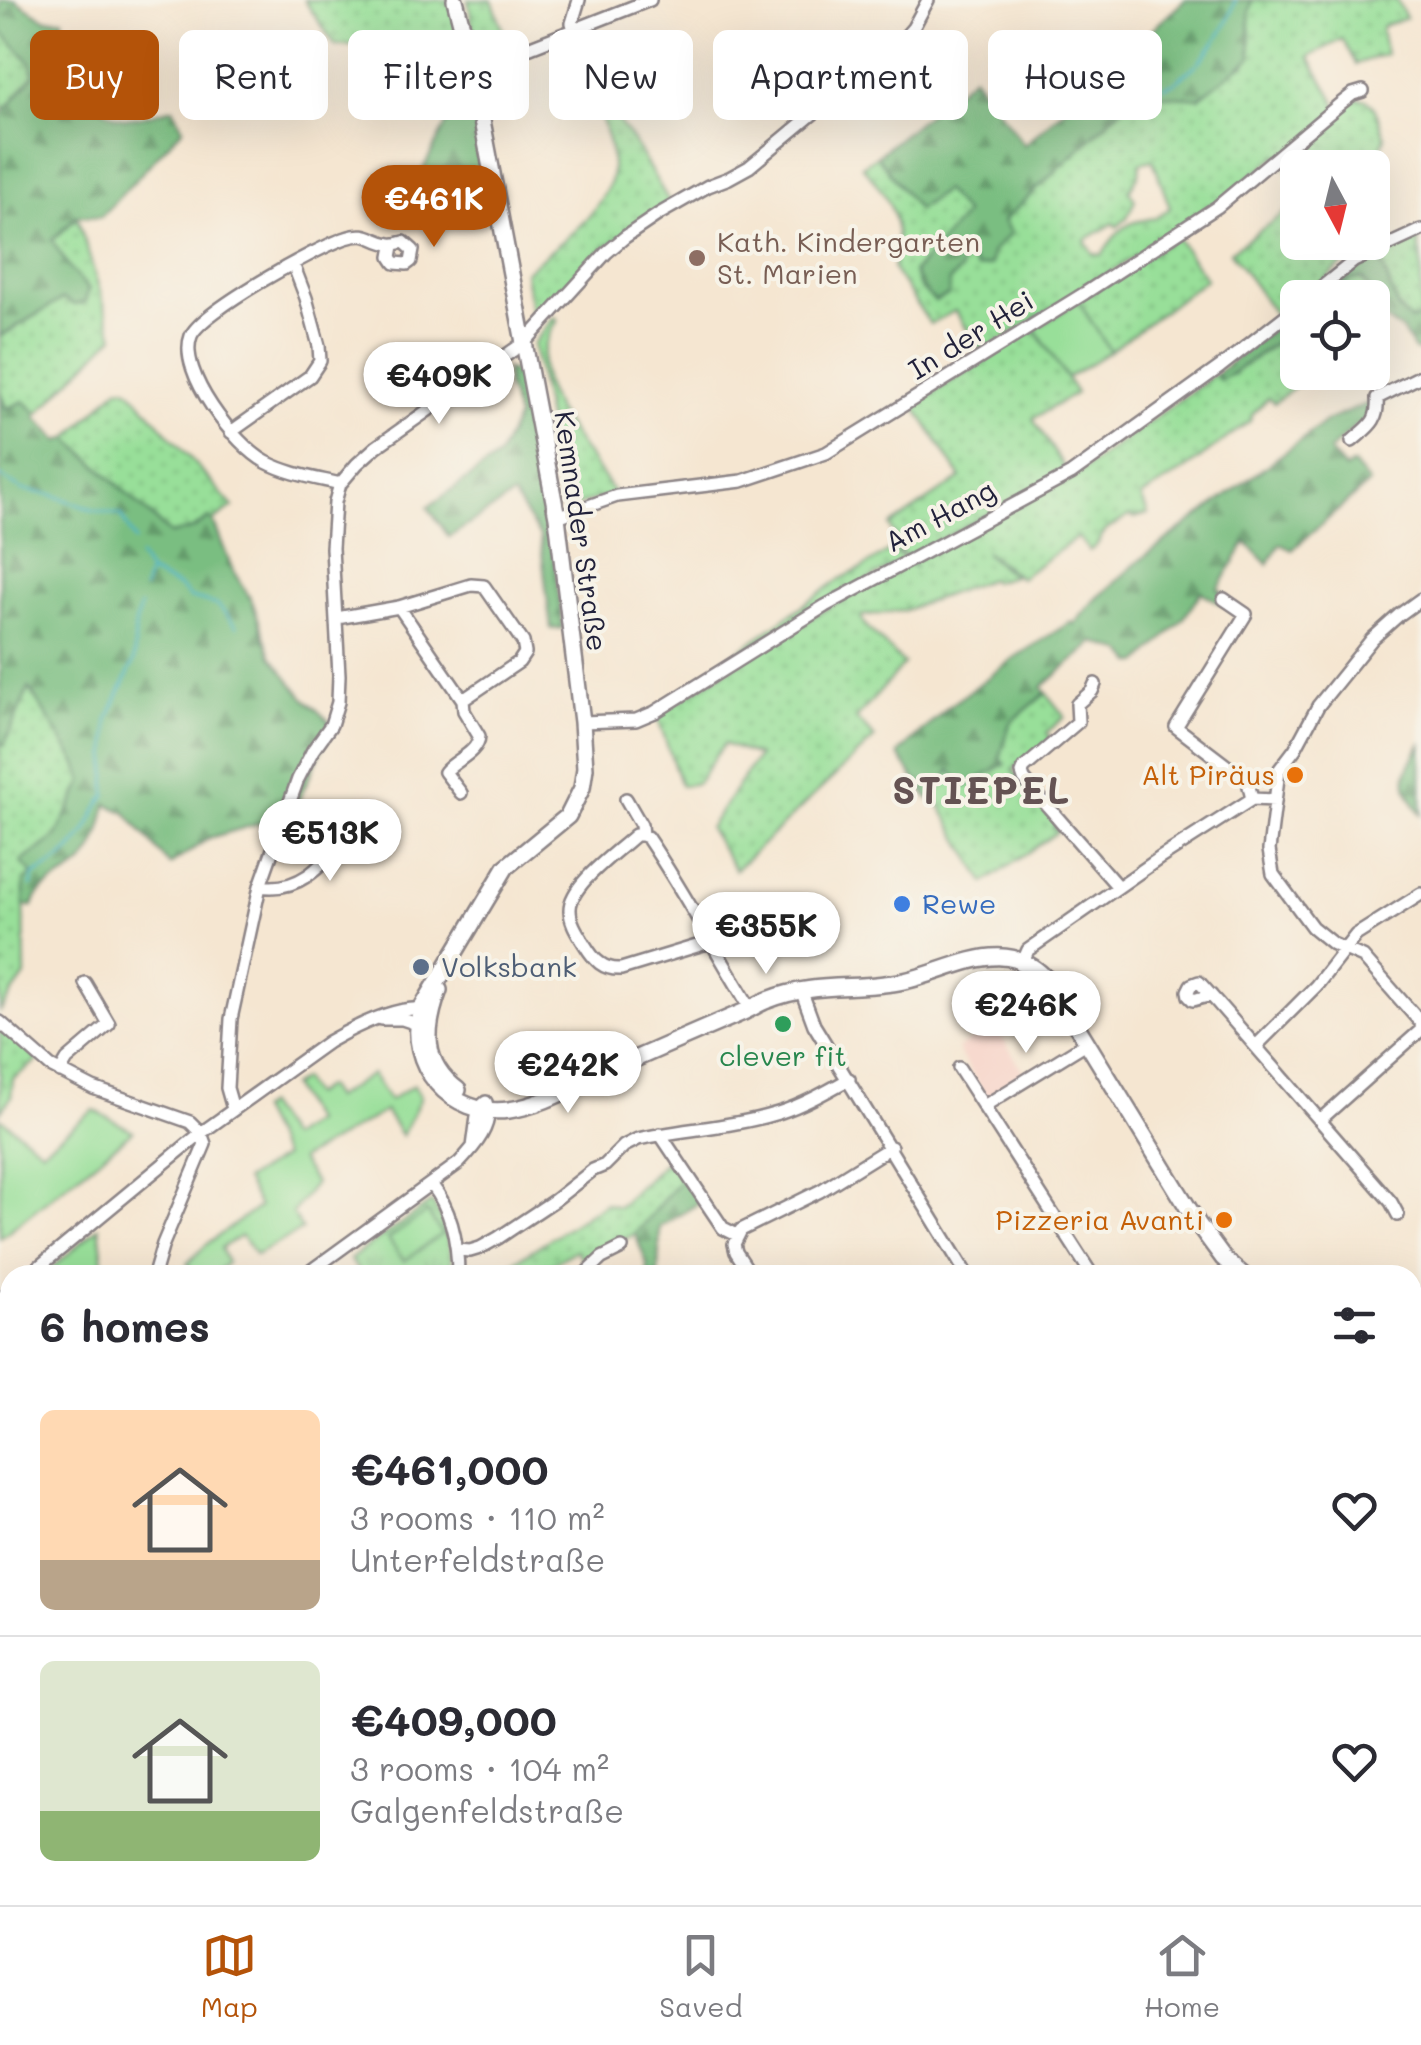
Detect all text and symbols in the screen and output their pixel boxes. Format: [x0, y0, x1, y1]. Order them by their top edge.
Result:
chip: Buy [30, 30, 159, 120]
chip: Rent [179, 30, 328, 120]
chip: Filters [348, 30, 529, 120]
chip: New [549, 30, 693, 120]
chip: Apartment [713, 30, 968, 120]
chip: House [988, 30, 1162, 120]
north arrow [1280, 150, 1390, 260]
map controls [1280, 150, 1390, 390]
pin: €461K [364, 165, 504, 250]
text: €461K [384, 176, 484, 218]
place label: Kath. Kindergarten St. Marien [717, 223, 980, 291]
marker: Kath. Kindergarten St. Marien [686, 247, 708, 269]
button: locate [1280, 280, 1390, 390]
street label: In der Hei [901, 282, 1040, 387]
pin: €409K [369, 342, 509, 427]
text: €409K [385, 353, 493, 395]
street label: Kemnader Straße [547, 408, 617, 653]
street label: Am Hang [878, 471, 1001, 559]
place label: Alt Piräus [1141, 756, 1275, 792]
district label: STIEPEL [892, 764, 1072, 814]
marker: Alt Piräus [1284, 764, 1306, 786]
pin: €513K [260, 799, 400, 884]
text: €513K [280, 810, 380, 852]
place label: Rewe [922, 885, 996, 921]
pin: €355K [696, 892, 836, 977]
marker: Rewe [891, 893, 913, 915]
text: €355K [714, 903, 818, 945]
place label: Volksbank [441, 948, 577, 984]
marker: Volksbank [410, 956, 432, 978]
pin: €246K [956, 971, 1096, 1056]
text: €246K [974, 982, 1078, 1024]
marker: clever fit [772, 1013, 794, 1035]
pin: €242K [498, 1031, 638, 1116]
place label: clever fit [719, 1037, 847, 1073]
text: €242K [516, 1042, 620, 1084]
place label: Pizzeria Avanti [996, 1201, 1204, 1237]
marker: Pizzeria Avanti [1213, 1209, 1235, 1231]
text: 6 homes [40, 1298, 210, 1353]
icon: filters [1327, 1298, 1382, 1353]
text: €461,000 [350, 1441, 549, 1496]
icon: home [120, 1450, 240, 1570]
icon: heart [1327, 1483, 1382, 1538]
text: 3 rooms · 110 m² [350, 1496, 605, 1538]
text: Unterfeldstraße [350, 1538, 605, 1580]
text: €409,000 [350, 1692, 557, 1747]
icon: home [120, 1701, 240, 1821]
icon: heart [1327, 1734, 1382, 1789]
text: 3 rooms · 104 m² [350, 1747, 609, 1789]
text: Galgenfeldstraße [350, 1789, 624, 1831]
tab: Map [201, 1928, 258, 2024]
tab: Saved [659, 1928, 742, 2024]
tab: Home [1144, 1928, 1220, 2024]

